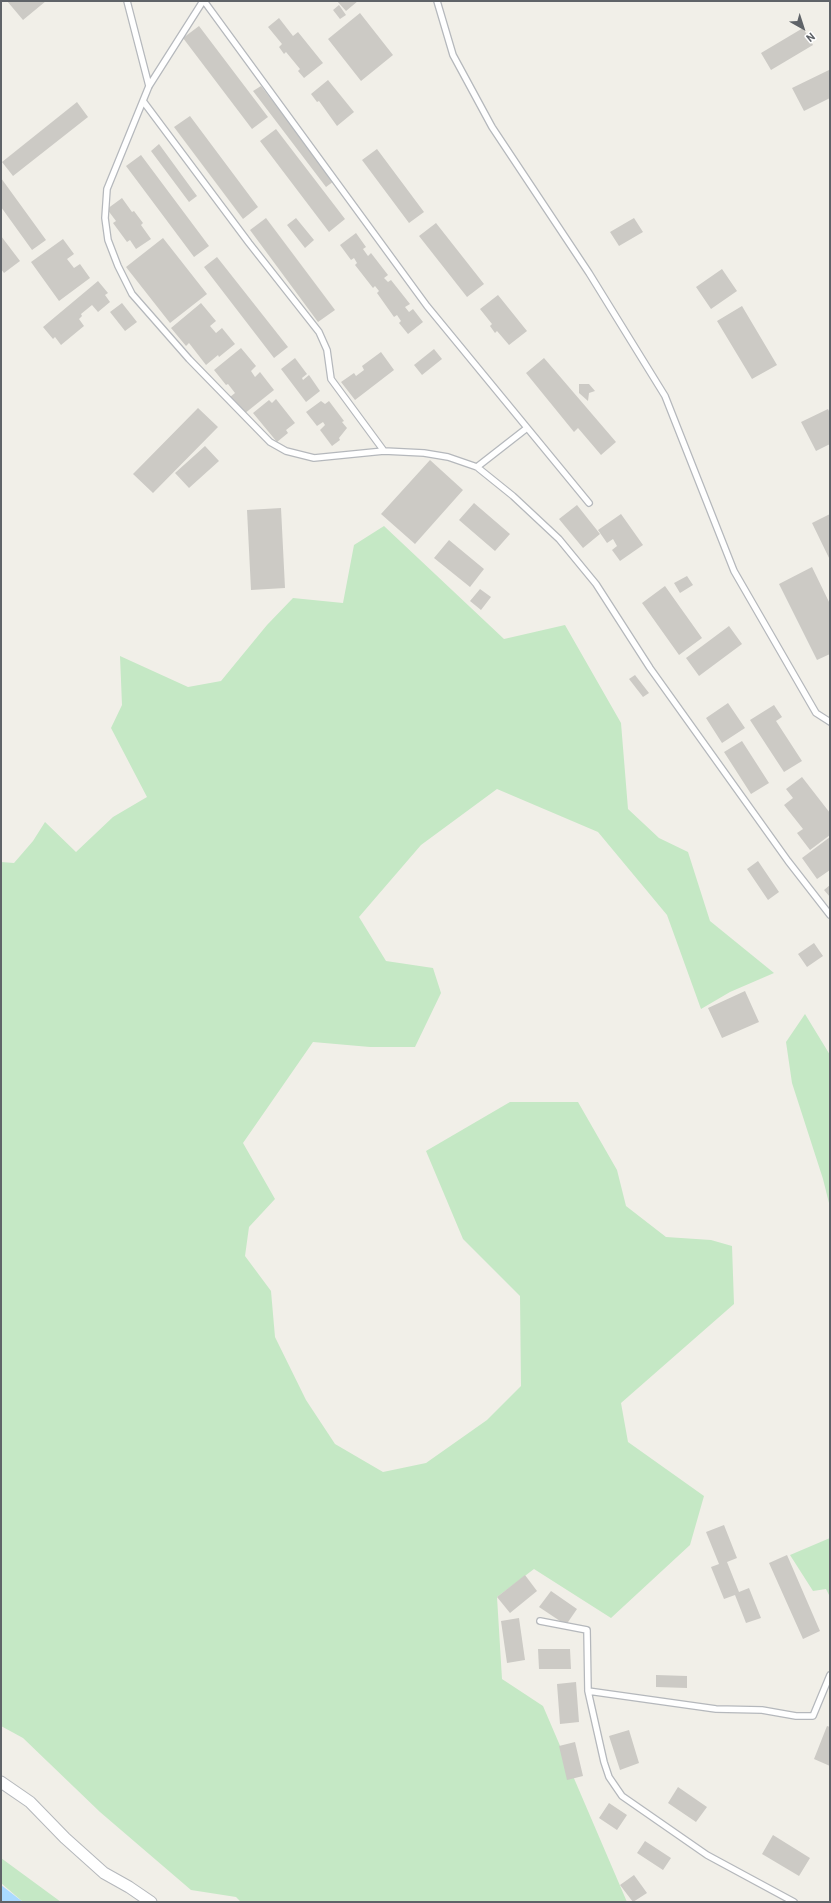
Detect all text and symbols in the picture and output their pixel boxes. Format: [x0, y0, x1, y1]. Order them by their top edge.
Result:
north arrow [783, 8, 823, 48]
text: N [804, 30, 818, 45]

